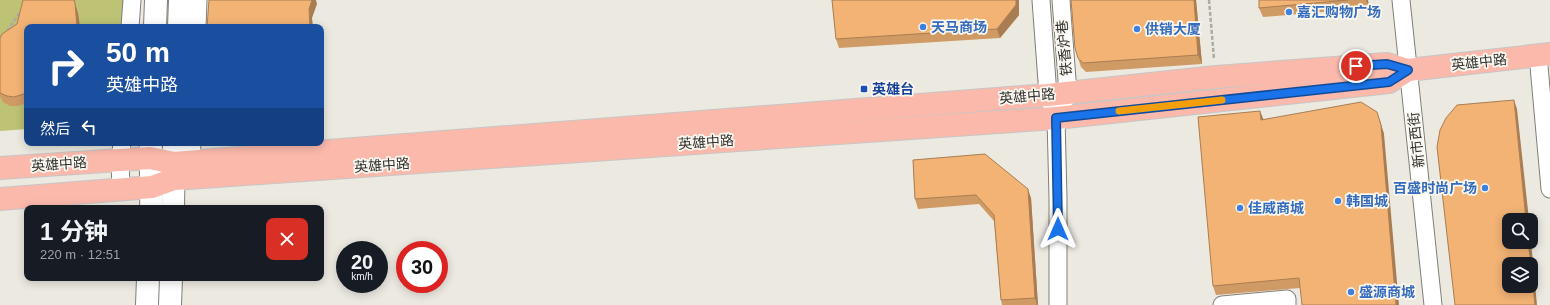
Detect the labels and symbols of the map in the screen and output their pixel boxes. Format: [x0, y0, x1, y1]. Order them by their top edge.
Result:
place label: 嘉汇购物广场 [1297, 4, 1381, 20]
marker: 嘉汇购物广场 [1284, 7, 1294, 17]
place label: 天马商场 [931, 19, 987, 35]
street label: 铁香炉巷 [1054, 19, 1074, 77]
place label: 供销大厦 [1145, 21, 1201, 37]
marker: 天马商场 [918, 22, 928, 32]
marker: 供销大厦 [1132, 24, 1142, 34]
pin [1339, 49, 1373, 83]
street label: 英雄中路 [1450, 51, 1508, 73]
place label: 英雄台 [872, 81, 914, 97]
marker: 英雄台 [859, 84, 869, 94]
street label: 英雄中路 [998, 86, 1056, 106]
street label: 新市西街 [1405, 111, 1427, 169]
street label: 英雄中路 [678, 132, 734, 152]
street label: 英雄中路 [31, 154, 87, 174]
street label: 英雄中路 [354, 155, 410, 175]
place label: 百盛时尚广场 [1393, 180, 1477, 196]
marker: 百盛时尚广场 [1480, 183, 1490, 193]
place label: 韩国城 [1346, 193, 1388, 209]
marker: 韩国城 [1333, 196, 1343, 206]
place label: 佳威商城 [1248, 200, 1304, 216]
marker: 佳威商城 [1235, 203, 1245, 213]
position arrow [1037, 208, 1079, 250]
speed limit sign: 30 [396, 241, 448, 293]
place label: 盛源商城 [1359, 284, 1415, 300]
marker: 盛源商城 [1346, 287, 1356, 297]

